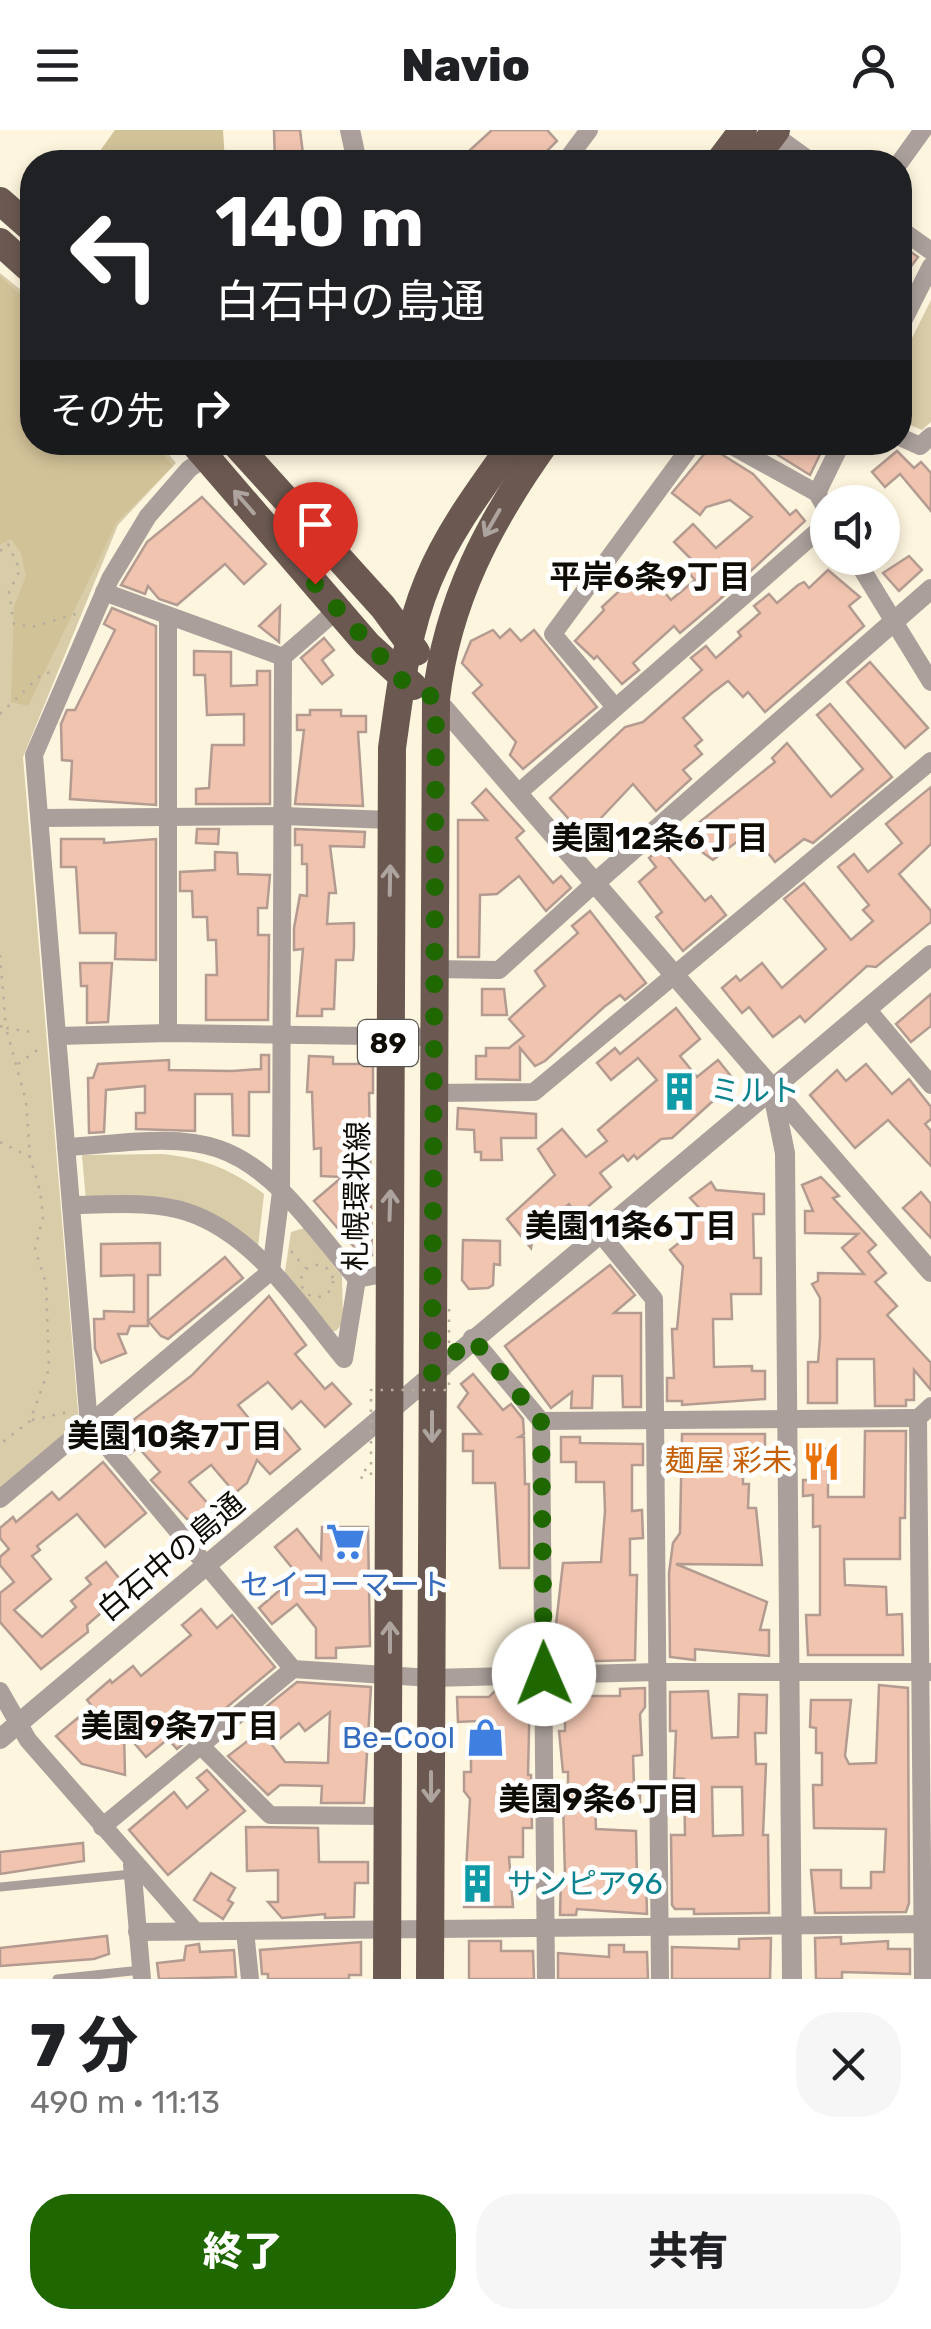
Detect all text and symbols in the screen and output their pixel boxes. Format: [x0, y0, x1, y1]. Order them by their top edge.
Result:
icon: menu [30, 38, 85, 93]
icon: person [846, 38, 901, 93]
text: Navio [401, 39, 530, 92]
text: 140 m [215, 181, 424, 264]
icon: left [50, 190, 180, 320]
text: 白石中の島通 [215, 275, 485, 328]
icon: right [184, 380, 239, 435]
text: その先 [50, 388, 164, 434]
pin [273, 482, 358, 585]
map controls [810, 485, 900, 575]
button: sound [810, 485, 900, 575]
one-way arrow [234, 490, 256, 516]
icon: arrive [288, 497, 343, 552]
one-way arrow [482, 508, 502, 537]
district label: 平岸6条9丁目 [549, 558, 751, 596]
district label: 美園12条6丁目 [551, 819, 769, 857]
one-way arrow [381, 865, 400, 897]
road number: 89 [358, 1020, 418, 1066]
building icon: ミルト [659, 1070, 701, 1112]
place label: ミルト [710, 1073, 800, 1109]
street label: 札幌環状線 [338, 1121, 376, 1271]
one-way arrow [381, 1190, 400, 1222]
district label: 美園11条6丁目 [525, 1207, 737, 1245]
one-way arrow [422, 1410, 442, 1442]
district label: 美園10条7丁目 [67, 1417, 283, 1455]
restaurant icon: 麺屋 彩未 [801, 1440, 843, 1482]
place label: 麺屋 彩未 [665, 1443, 792, 1479]
street label: 白石中の島通 [90, 1485, 252, 1629]
supermarket icon: セイコーマート [324, 1520, 366, 1562]
place label: セイコーマート [240, 1567, 450, 1603]
one-way arrow [380, 1621, 399, 1653]
position arrow [492, 1622, 596, 1726]
district label: 美園9条7丁目 [81, 1707, 279, 1745]
shop icon: Be-Cool [464, 1717, 506, 1759]
place label: Be-Cool [342, 1720, 455, 1756]
one-way arrow [422, 1770, 440, 1802]
district label: 美園9条6丁目 [498, 1780, 700, 1818]
building icon: サンピア96 [456, 1863, 498, 1905]
place label: サンピア96 [507, 1866, 663, 1902]
text: 7 分 [30, 2010, 138, 2081]
button: close [796, 2012, 901, 2117]
text: 490 m · 11:13 [30, 2083, 220, 2121]
button: 終了 [30, 2194, 456, 2309]
button: 共有 [476, 2194, 901, 2309]

